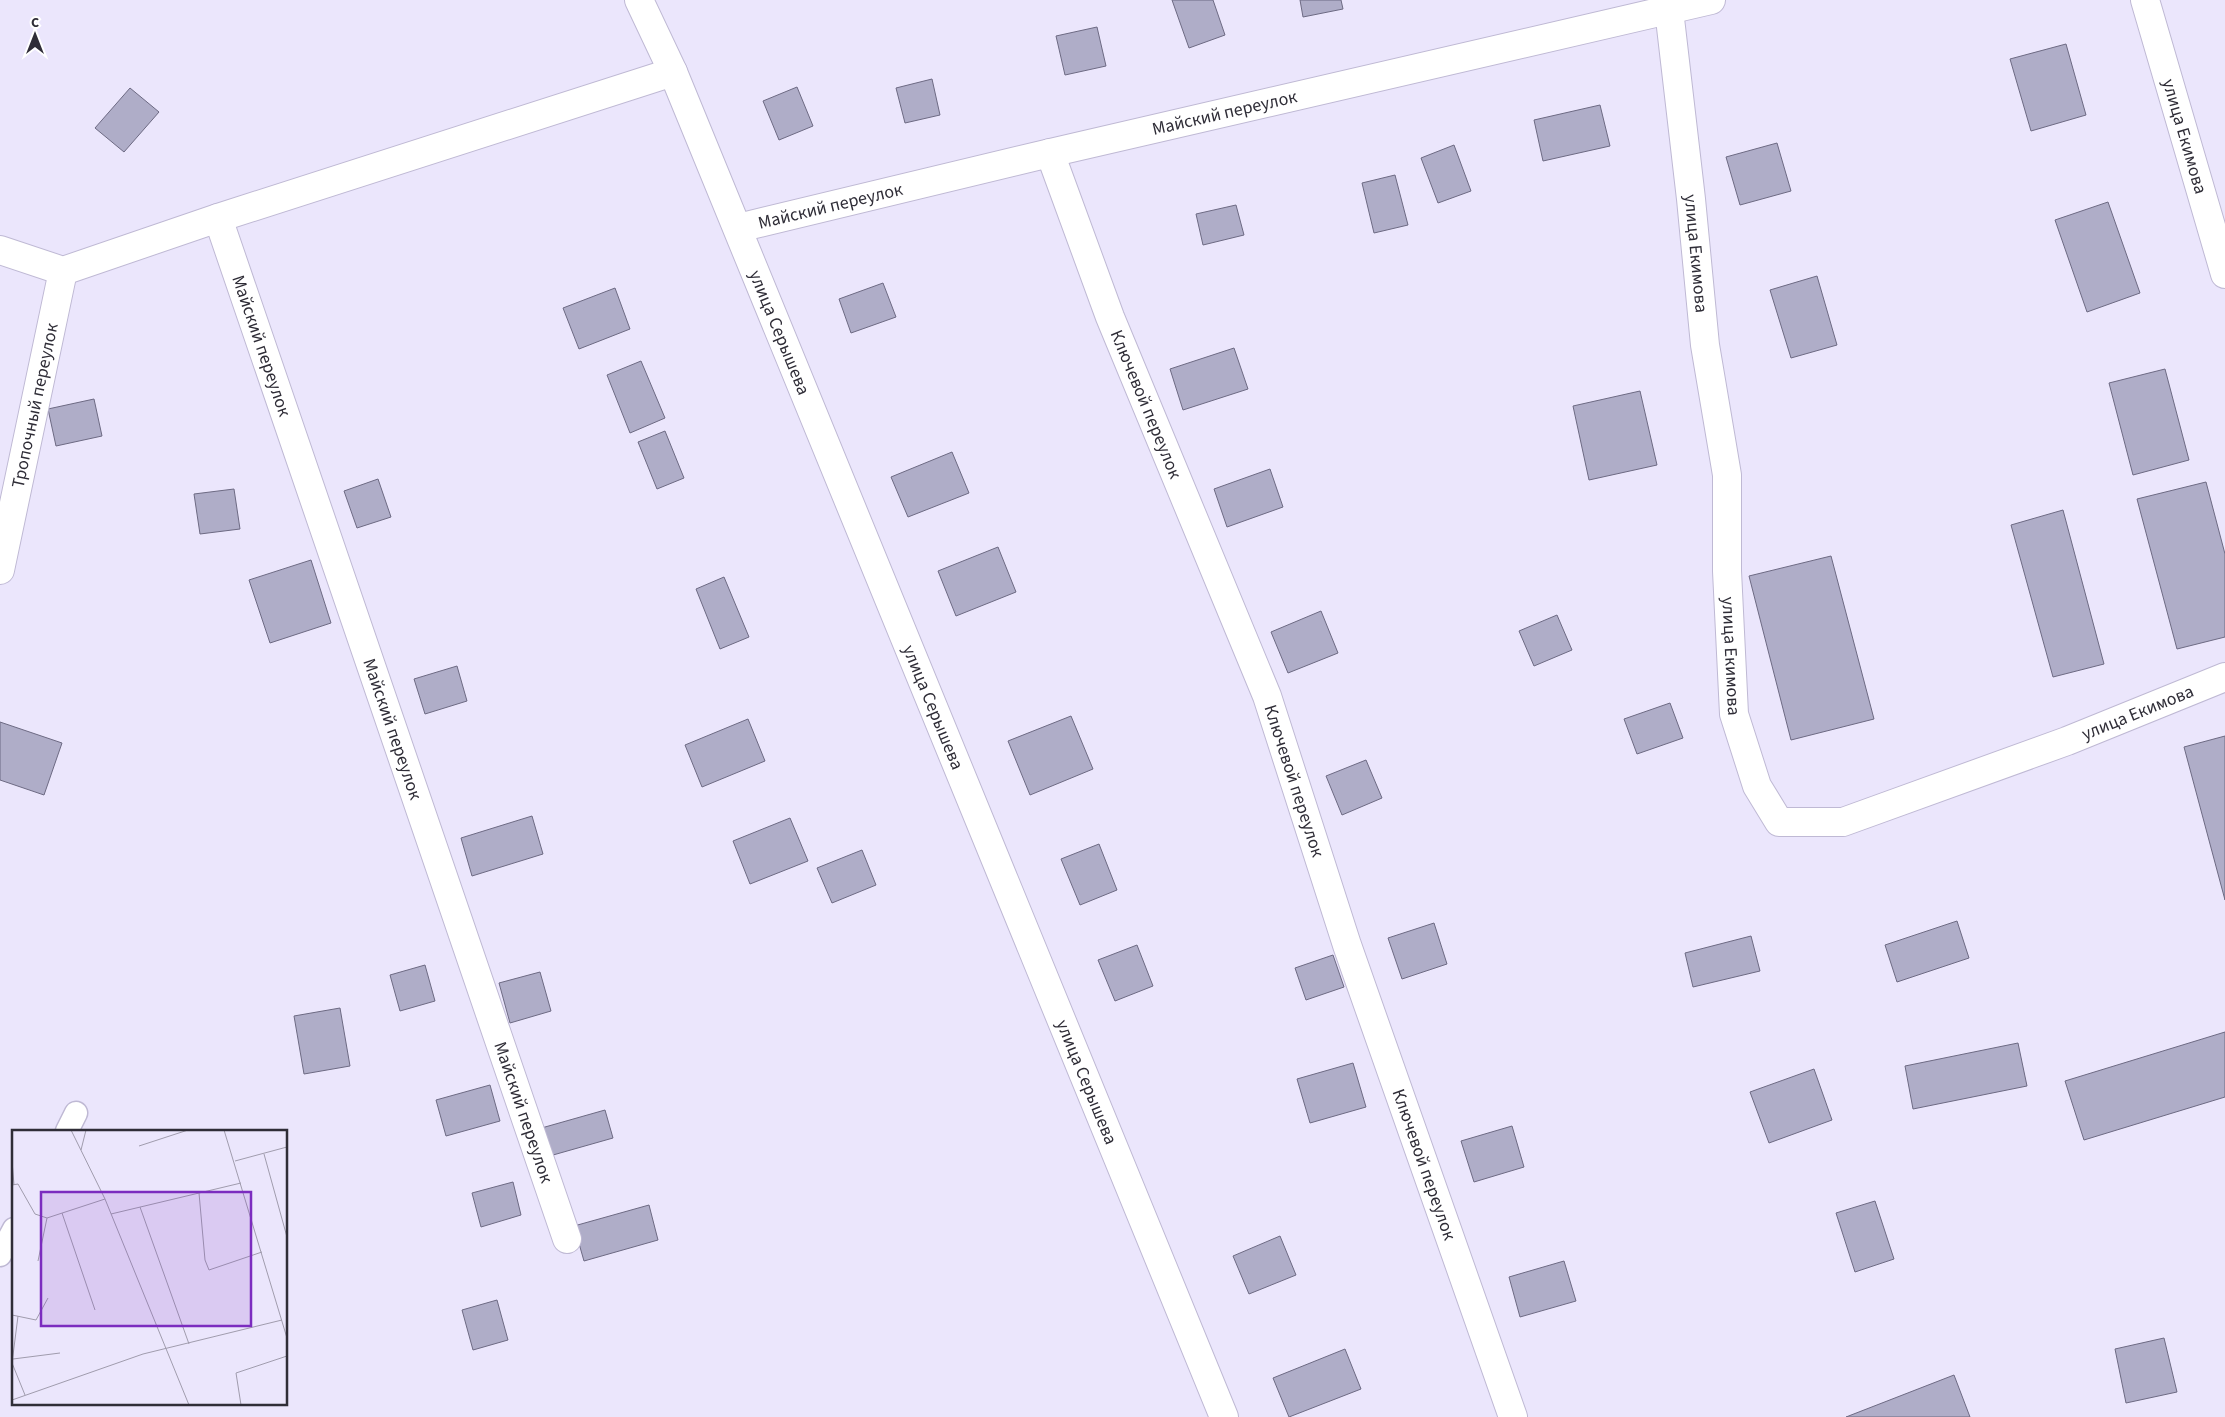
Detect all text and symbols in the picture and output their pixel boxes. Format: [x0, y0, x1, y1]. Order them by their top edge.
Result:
north arrow [10, 10, 60, 60]
text: С [31, 13, 39, 33]
street label: улица Екимова [2156, 76, 2213, 197]
street label: Майский переулок [1150, 84, 1300, 142]
street label: Майский переулок [756, 177, 905, 236]
street label: улица Екимова [1678, 193, 1714, 314]
street label: улица Серышева [742, 266, 816, 399]
street label: Майский переулок [225, 272, 297, 420]
street label: Тропочный переулок [6, 321, 65, 491]
street label: Ключевой переулок [1104, 326, 1188, 483]
street label: улица Екимова [1715, 596, 1746, 716]
street label: улица Серышева [896, 641, 969, 774]
street label: Майский переулок [356, 655, 428, 803]
street label: улица Екимова [2078, 679, 2197, 747]
street label: Ключевой переулок [1258, 702, 1330, 861]
street label: улица Серышева [1050, 1016, 1123, 1148]
street label: Майский переулок [487, 1038, 559, 1186]
street label: Ключевой переулок [1386, 1085, 1462, 1244]
inset map [12, 1130, 288, 1404]

